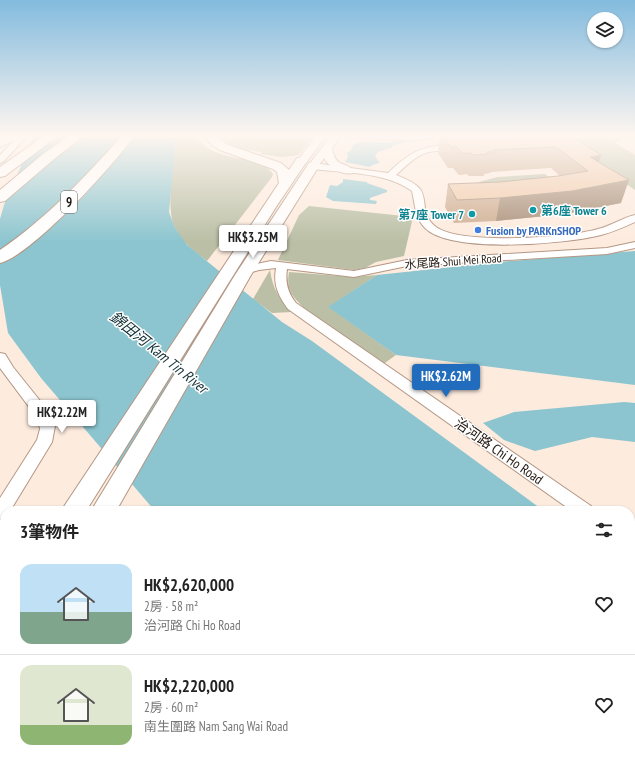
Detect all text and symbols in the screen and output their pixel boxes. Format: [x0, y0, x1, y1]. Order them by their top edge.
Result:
map controls [587, 12, 623, 48]
button: layers [587, 12, 623, 48]
road number: 9 [61, 191, 77, 213]
place label: 第6座 Tower 6 [541, 203, 607, 218]
marker: 第6座 Tower 6 [528, 205, 538, 215]
place label: 第7座 Tower 7 [398, 207, 464, 222]
marker: 第7座 Tower 7 [467, 209, 477, 219]
place label: Fusion by PARKnSHOP [486, 223, 581, 238]
pin: HK$3.25M [212, 225, 294, 259]
marker: Fusion by PARKnSHOP [473, 225, 483, 235]
text: HK$3.25M [228, 229, 278, 246]
street label: 水尾路 Shui Mei Road [404, 250, 502, 272]
water label: 錦田河 Kam Tin River [106, 307, 213, 398]
pin: HK$2.62M [405, 364, 487, 398]
text: HK$2.62M [421, 368, 471, 385]
pin: HK$2.22M [21, 400, 103, 434]
text: HK$2.22M [37, 404, 87, 421]
street label: 治河路 Chi Ho Road [451, 414, 547, 488]
icon: filters [593, 519, 615, 541]
text: 3筆物件 [20, 521, 79, 543]
text: HK$2,620,000 [144, 574, 234, 596]
icon: home [52, 580, 100, 628]
icon: heart [593, 593, 615, 615]
text: 2房 · 58 m² [144, 598, 198, 615]
text: 治河路 Chi Ho Road [144, 617, 241, 634]
text: HK$2,220,000 [144, 675, 234, 697]
icon: home [52, 681, 100, 729]
icon: heart [593, 694, 615, 716]
text: 2房 · 60 m² [144, 699, 198, 716]
text: 南生圍路 Nam Sang Wai Road [144, 718, 288, 735]

